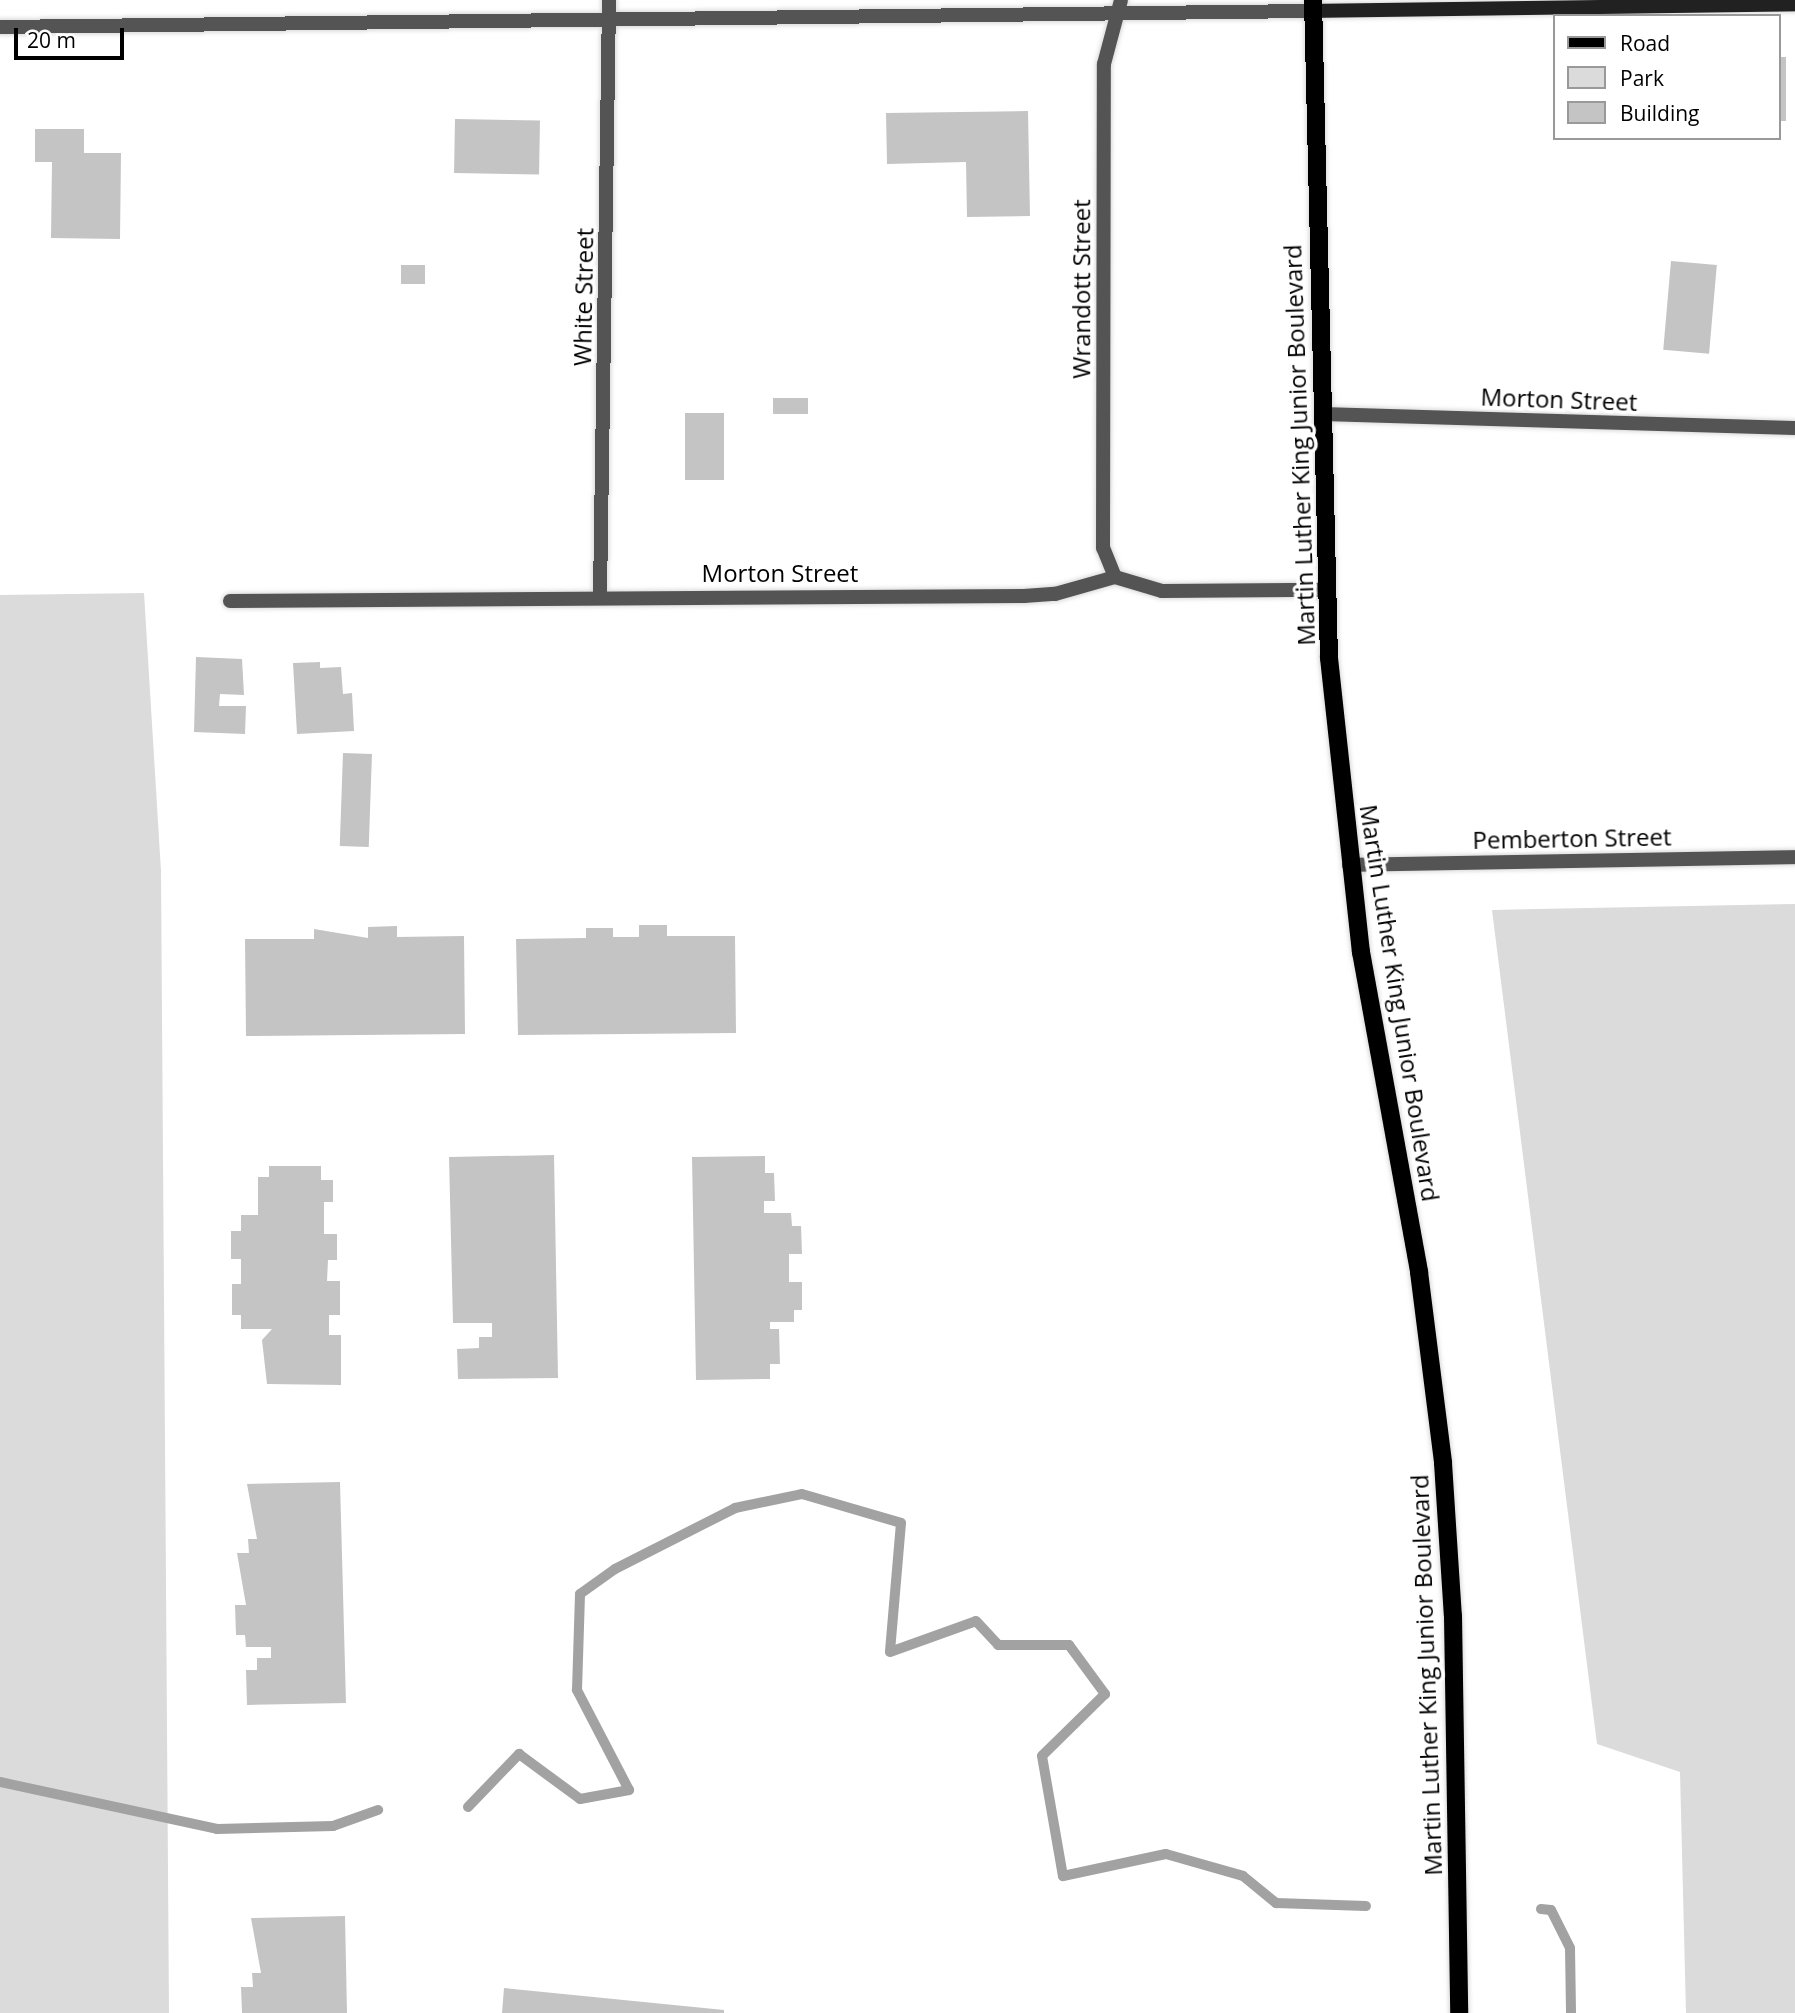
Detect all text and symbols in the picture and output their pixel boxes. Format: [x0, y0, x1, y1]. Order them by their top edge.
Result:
scale bar [18, 14, 128, 58]
legend [1554, 14, 1781, 140]
text: 20 m [27, 26, 76, 54]
text: Road [1620, 29, 1670, 57]
text: Park [1620, 64, 1664, 92]
text: Building [1620, 99, 1699, 127]
street label: Wrandott Street [1067, 199, 1095, 379]
street label: White Street [567, 228, 599, 366]
street label: Martin Luther King Junior Boulevard [1278, 244, 1320, 646]
street label: Morton Street [1480, 382, 1638, 416]
street label: Morton Street [702, 559, 858, 587]
street label: Martin Luther King Junior Boulevard [1354, 802, 1446, 1204]
street label: Pemberton Street [1472, 822, 1672, 854]
street label: Martin Luther King Junior Boulevard [1405, 1474, 1447, 1876]

